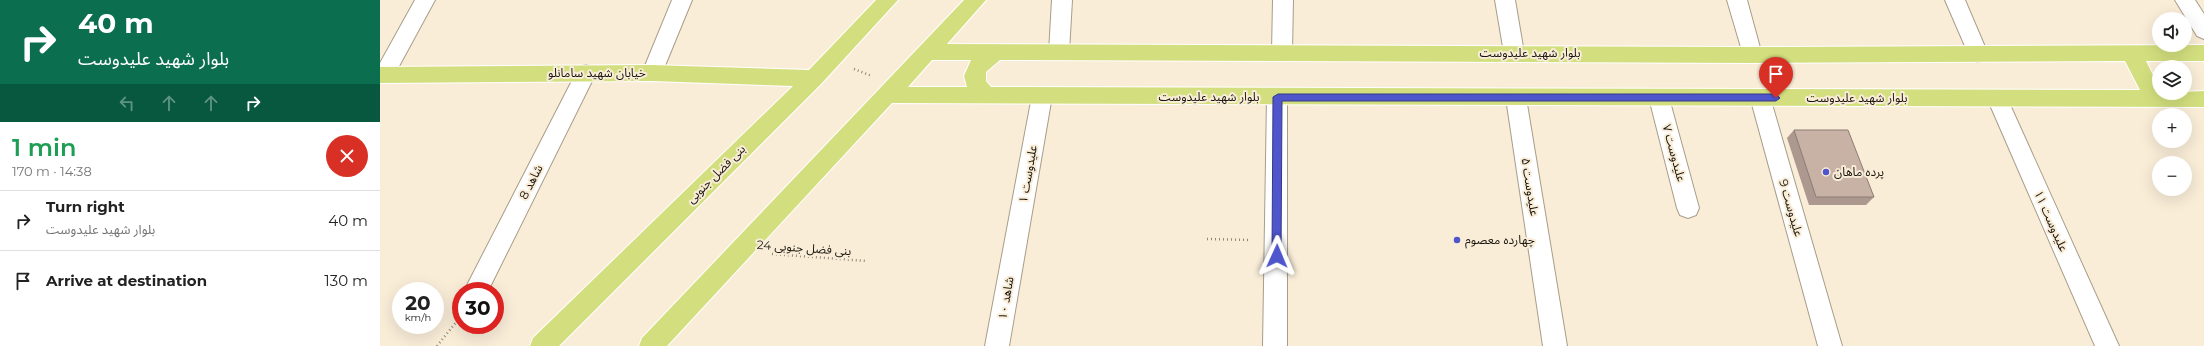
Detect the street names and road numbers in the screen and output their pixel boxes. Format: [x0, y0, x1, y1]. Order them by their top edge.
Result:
street label: بلوار شهید علیدوست [1480, 45, 1580, 60]
street label: خیابان شهید سامانلو [548, 65, 646, 80]
street label: بلوار شهید علیدوست [1159, 89, 1259, 104]
street label: بلوار شهید علیدوست [1807, 90, 1907, 105]
street label: علیدوست ۷ [1660, 123, 1689, 183]
street label: بنی فضل جنوبی [683, 141, 748, 206]
street label: علیدوست ۱ [1015, 144, 1040, 204]
street label: علیدوست ۵ [1518, 157, 1542, 217]
street label: شاهد 8 [515, 162, 546, 202]
street label: علیدوست 9 [1776, 178, 1807, 238]
street label: علیدوست ۱۱ [2031, 188, 2072, 254]
street label: بنی فضل جنوبی 24 [756, 237, 852, 258]
street label: شاهد ۱۰ [994, 275, 1017, 320]

